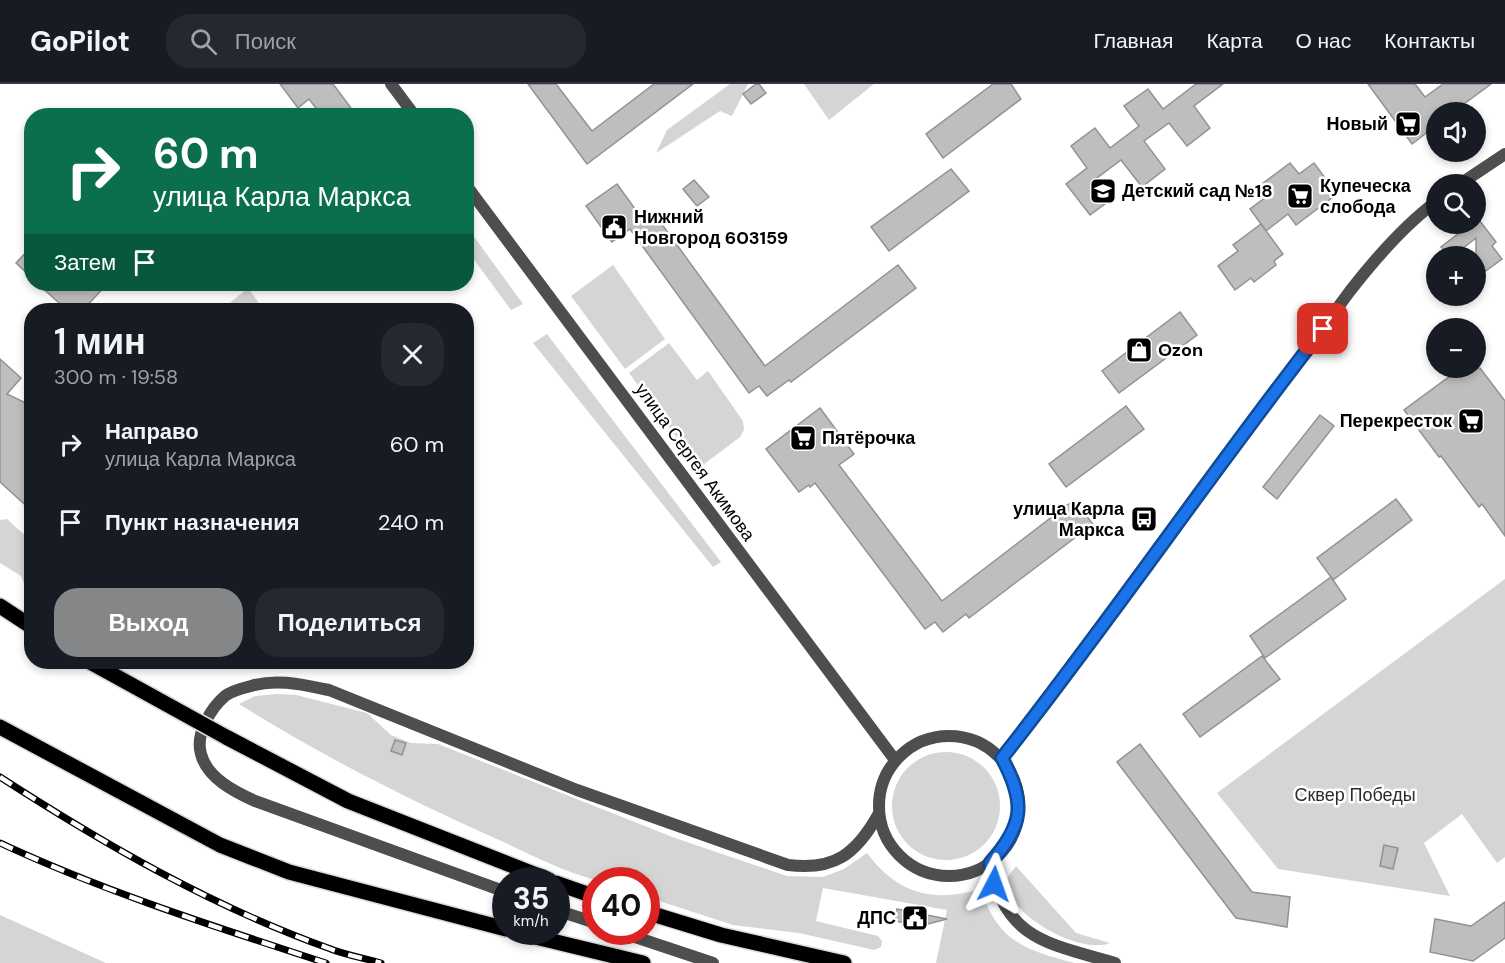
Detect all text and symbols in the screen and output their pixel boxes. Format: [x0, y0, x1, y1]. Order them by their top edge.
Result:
search box [166, 14, 586, 68]
text: GoPilot [30, 23, 130, 60]
icon: search [187, 25, 220, 58]
text: Поиск [235, 27, 296, 56]
text: Главная [1093, 27, 1173, 55]
text: Карта [1206, 27, 1263, 55]
text: О нас [1296, 27, 1351, 55]
text: Контакты [1384, 27, 1475, 55]
map controls [1426, 102, 1486, 378]
button: sound [1426, 102, 1486, 162]
supermarket icon: Новый [1393, 109, 1423, 139]
place label: Новый [1327, 112, 1388, 136]
text: 60 m [153, 126, 259, 181]
icon: right [54, 132, 132, 210]
place label: Купеческа слобода [1320, 174, 1412, 219]
button: search [1426, 174, 1486, 234]
school or university icon: Детский сад №18 [1088, 176, 1118, 206]
text: улица Карла Маркса [153, 179, 411, 214]
place label: Детский сад №18 [1122, 179, 1273, 203]
supermarket icon: Купеческа слобода [1285, 181, 1315, 211]
place label: Нижний Новгород 603159 [634, 205, 788, 250]
public building icon: Нижний Новгород 603159 [599, 212, 629, 242]
icon: arrive [128, 246, 161, 279]
button: + [1426, 246, 1486, 306]
text: Затем [54, 248, 116, 277]
pin [1297, 303, 1348, 354]
icon: arrive [1306, 312, 1339, 345]
text: 1 мин [54, 318, 146, 365]
button: − [1426, 318, 1486, 378]
button: close [381, 323, 444, 386]
shop icon: Ozon [1124, 335, 1154, 365]
place label: Ozon [1158, 338, 1203, 362]
text: 300 m · 19:58 [54, 364, 178, 390]
street label: улица Сергея Акимова [630, 378, 761, 547]
supermarket icon: Перекресток [1456, 406, 1486, 436]
place label: Перекресток [1340, 409, 1453, 433]
text: Направо [105, 417, 199, 446]
supermarket icon: Пятёрочка [788, 423, 818, 453]
place label: Пятёрочка [822, 426, 916, 450]
icon: right [54, 428, 87, 461]
text: 60 m [390, 430, 444, 459]
text: улица Карла Маркса [105, 446, 296, 472]
place label: улица Карла Маркса [1013, 497, 1125, 542]
bus stop icon: улица Карла Маркса [1129, 504, 1159, 534]
icon: arrive [54, 506, 87, 539]
text: Пункт назначения [105, 508, 300, 537]
text: 240 m [378, 508, 444, 537]
button: Выход [54, 588, 243, 657]
button: Поделиться [255, 588, 444, 657]
park label: Сквер Победы [1294, 783, 1416, 807]
position arrow [962, 852, 1026, 916]
speed limit sign: 40 [582, 867, 660, 945]
text: 35 [513, 879, 549, 918]
public building icon: ДПС [900, 903, 930, 933]
place label: ДПС [857, 906, 896, 930]
text: km/h [513, 911, 549, 931]

